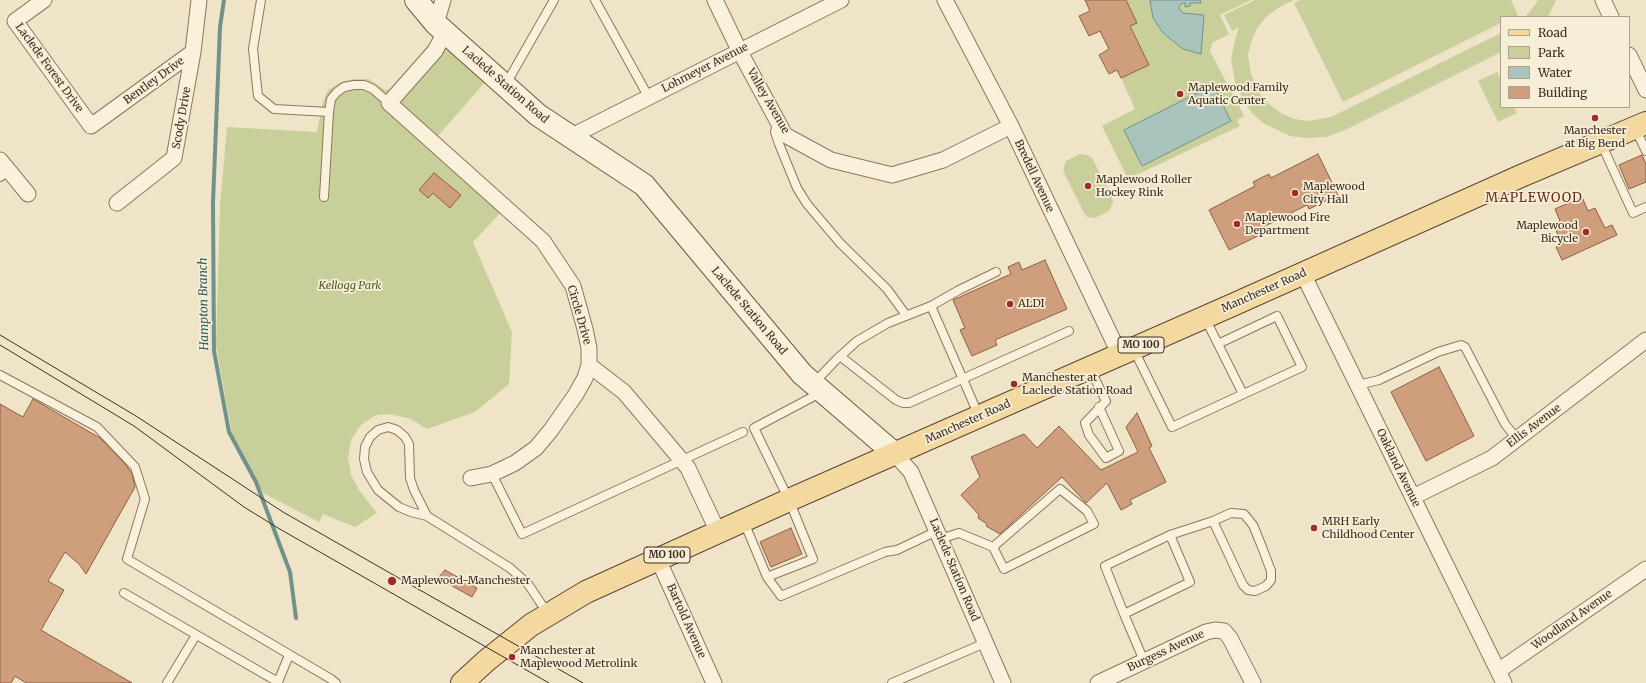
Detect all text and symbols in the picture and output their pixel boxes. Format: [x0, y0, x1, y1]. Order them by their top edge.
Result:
legend [1500, 16, 1630, 108]
street label: Laclede Forest Drive [12, 21, 86, 115]
text: Road [1538, 25, 1567, 40]
street label: Lohmeyer Avenue [660, 40, 750, 96]
street label: Laclede Station Road [459, 44, 551, 126]
text: Park [1538, 45, 1565, 60]
street label: Bentley Drive [121, 55, 187, 107]
text: Water [1538, 65, 1572, 80]
street label: Valley Avenue [744, 66, 792, 136]
place label: Maplewood Family Aquatic Center [1188, 81, 1289, 107]
text: Building [1538, 85, 1587, 100]
street label: Scody Drive [170, 86, 194, 150]
marker: Maplewood Family Aquatic Center [1175, 89, 1185, 99]
marker: Manchester at Big Bend [1590, 113, 1600, 123]
place label: Manchester at Big Bend [1564, 124, 1626, 150]
street label: Bredell Avenue [1011, 138, 1057, 214]
place label: Maplewood Roller Hockey Rink [1096, 173, 1192, 199]
place label: Maplewood City Hall [1303, 180, 1365, 206]
marker: Maplewood Roller Hockey Rink [1083, 181, 1093, 191]
marker: Maplewood City Hall [1290, 188, 1300, 198]
district label: MAPLEWOOD [1485, 190, 1583, 206]
place label: Maplewood Fire Department [1245, 211, 1330, 237]
marker: Maplewood Fire Department [1232, 219, 1242, 229]
place label: Maplewood Bicycle [1516, 219, 1578, 245]
marker: Maplewood Bicycle [1581, 227, 1591, 237]
water label: Hampton Branch [196, 257, 212, 351]
street label: Laclede Station Road [708, 264, 790, 358]
street label: Manchester Road [1219, 266, 1309, 316]
park label: Kellogg Park [319, 279, 381, 293]
street label: Circle Drive [564, 284, 594, 346]
place label: ALDI [1018, 297, 1045, 311]
marker: ALDI [1005, 299, 1015, 309]
road number: MO 100 [1118, 337, 1164, 353]
place label: Manchester at Laclede Station Road [1022, 371, 1132, 397]
marker: Manchester at Laclede Station Road [1009, 379, 1019, 389]
street label: Manchester Road [923, 397, 1013, 447]
street label: Ellis Avenue [1504, 401, 1564, 451]
street label: Oakland Avenue [1373, 427, 1423, 509]
place label: MRH Early Childhood Center [1322, 515, 1415, 541]
street label: Laclede Station Road [926, 517, 982, 623]
marker: MRH Early Childhood Center [1309, 523, 1319, 533]
road number: MO 100 [644, 547, 690, 563]
place label: Maplewood-Manchester [401, 574, 530, 588]
marker: Maplewood-Manchester [386, 575, 398, 587]
street label: Bartold Avenue [664, 582, 708, 660]
street label: Woodland Avenue [1529, 587, 1615, 653]
street label: Burgess Avenue [1125, 627, 1207, 675]
place label: Manchester at Maplewood Metrolink [520, 644, 638, 670]
marker: Manchester at Maplewood Metrolink [507, 652, 517, 662]

